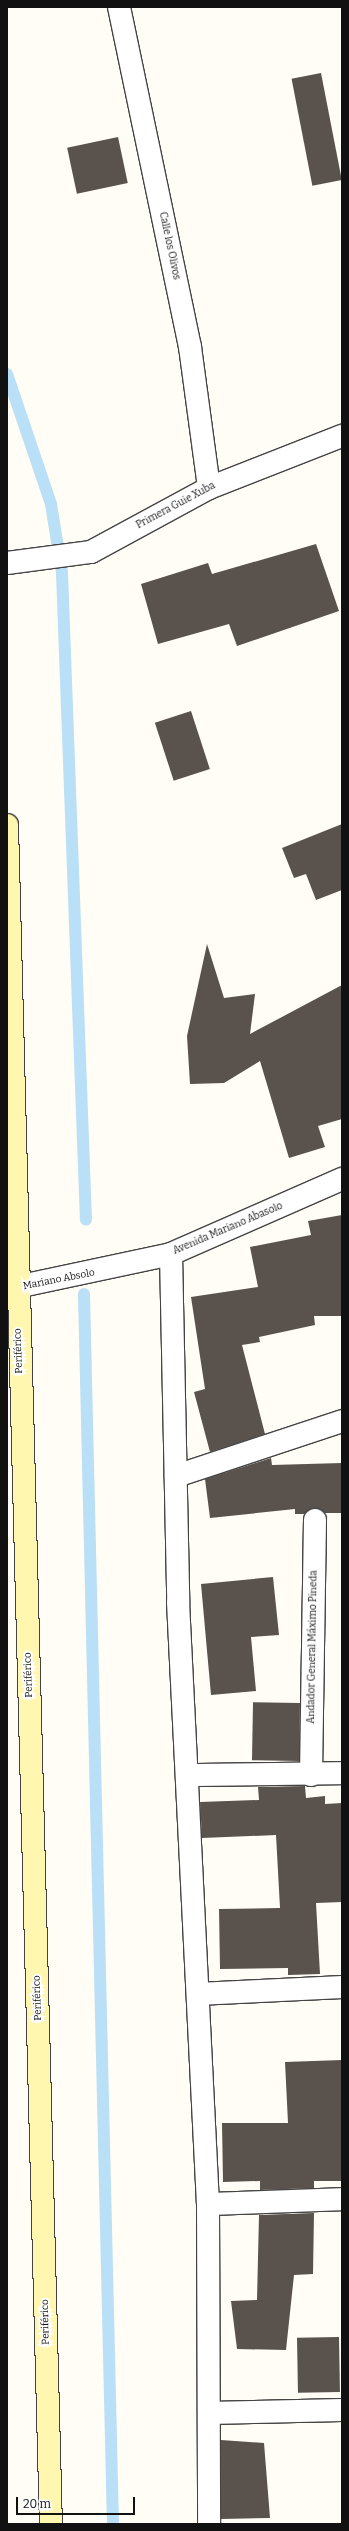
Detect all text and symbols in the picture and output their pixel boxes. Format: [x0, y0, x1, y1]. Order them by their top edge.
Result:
street label: Calle los Olivos [156, 211, 182, 281]
street label: Primera Guie Xuba [134, 480, 218, 532]
street label: Avenida Mariano Abasolo [171, 1200, 285, 1258]
street label: Mariano Absolo [22, 1267, 96, 1293]
street label: Periférico [12, 1328, 26, 1374]
street label: Andador General Máximo Pineda [306, 1570, 320, 1724]
street label: Periférico [22, 1652, 36, 1698]
street label: Periférico [31, 1975, 45, 2021]
street label: Periférico [40, 2299, 52, 2345]
scale bar [18, 2489, 137, 2515]
text: 20 m [23, 2497, 51, 2511]

